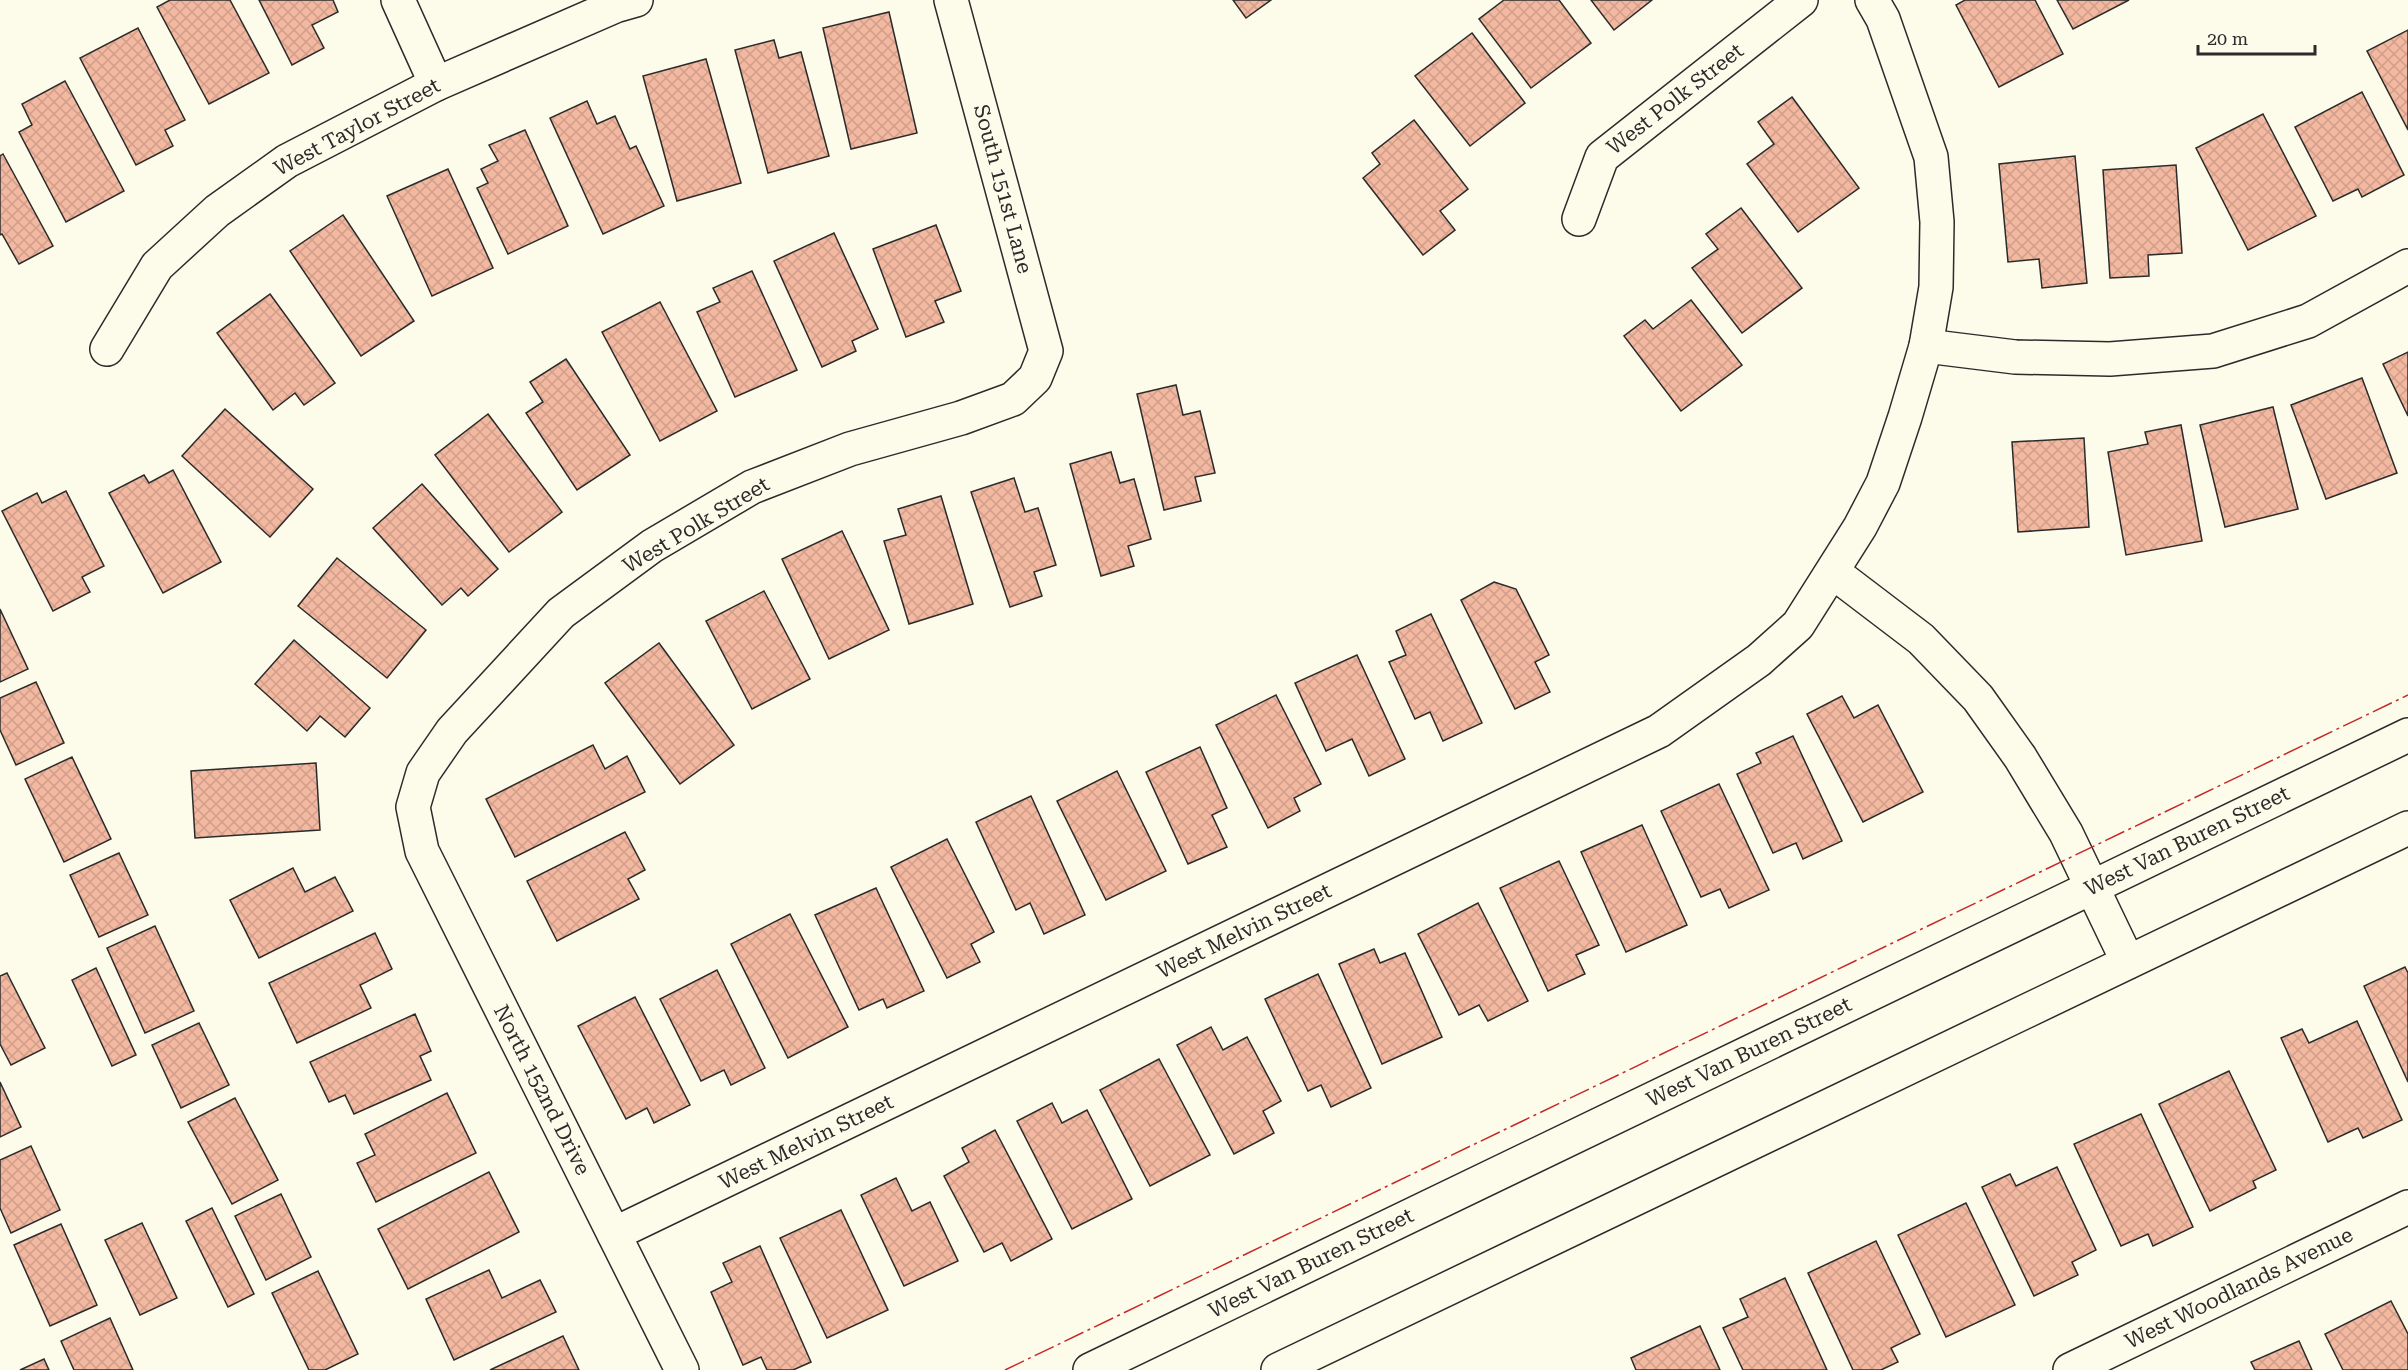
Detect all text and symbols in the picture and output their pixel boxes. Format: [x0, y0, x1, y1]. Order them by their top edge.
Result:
scale bar [2198, 18, 2315, 56]
text: 20 m [2207, 28, 2248, 49]
street label: West Polk Street [1602, 38, 1748, 160]
street label: West Taylor Street [270, 73, 444, 181]
street label: South 151st Lane [969, 102, 1037, 276]
street label: West Polk Street [619, 472, 774, 578]
street label: West Van Buren Street [2081, 781, 2293, 901]
street label: West Melvin Street [1153, 878, 1335, 984]
street label: West Van Buren Street [1643, 992, 1855, 1112]
street label: North 152nd Drive [489, 1001, 595, 1179]
street label: West Melvin Street [715, 1089, 897, 1195]
street label: West Van Buren Street [1205, 1203, 1417, 1323]
street label: West Woodlands Avenue [2121, 1222, 2357, 1354]

